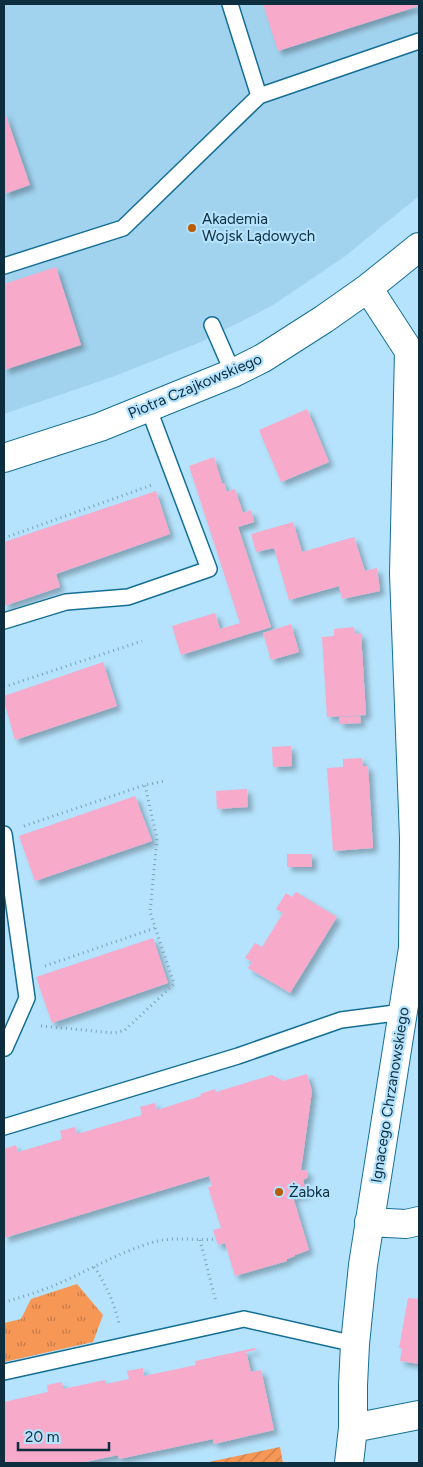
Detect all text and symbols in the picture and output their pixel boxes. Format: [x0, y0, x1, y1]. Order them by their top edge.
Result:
place label: Akademia Wojsk Lądowych [202, 210, 315, 245]
marker: Akademia Wojsk Lądowych [186, 222, 198, 234]
street label: Piotra Czajkowskiego [125, 350, 265, 422]
street label: Ignacego Chrzanowskiego [367, 1006, 413, 1184]
place label: Żabka [289, 1183, 330, 1201]
marker: Żabka [273, 1186, 285, 1198]
scale bar [18, 1420, 109, 1452]
text: 20 m [25, 1428, 59, 1446]

